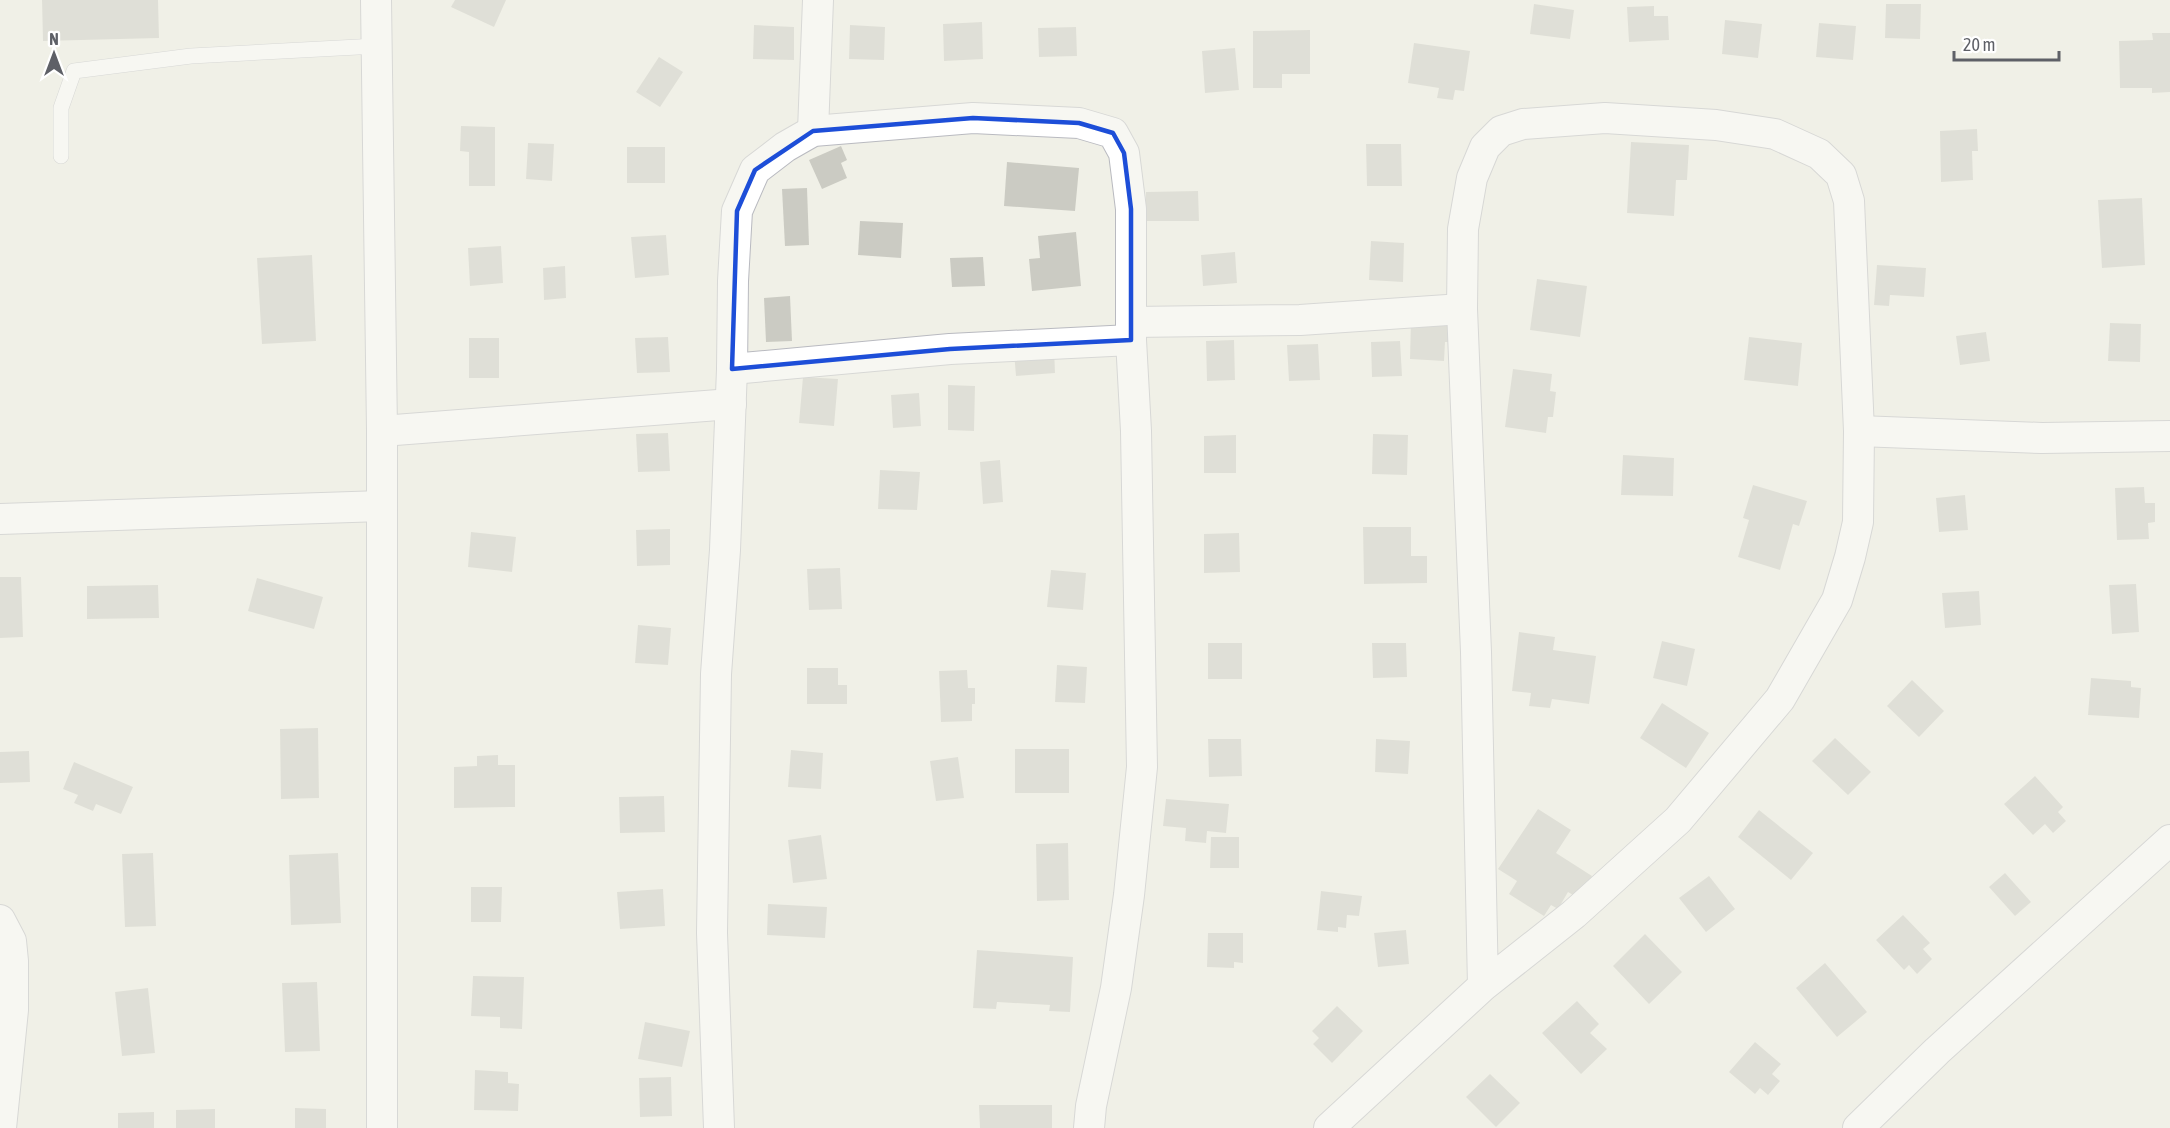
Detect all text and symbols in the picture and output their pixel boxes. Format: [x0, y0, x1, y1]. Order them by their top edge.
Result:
north arrow [24, 24, 84, 84]
scale bar [1954, 24, 2059, 62]
text: N [49, 30, 59, 48]
text: 20 m [1963, 34, 1995, 55]

